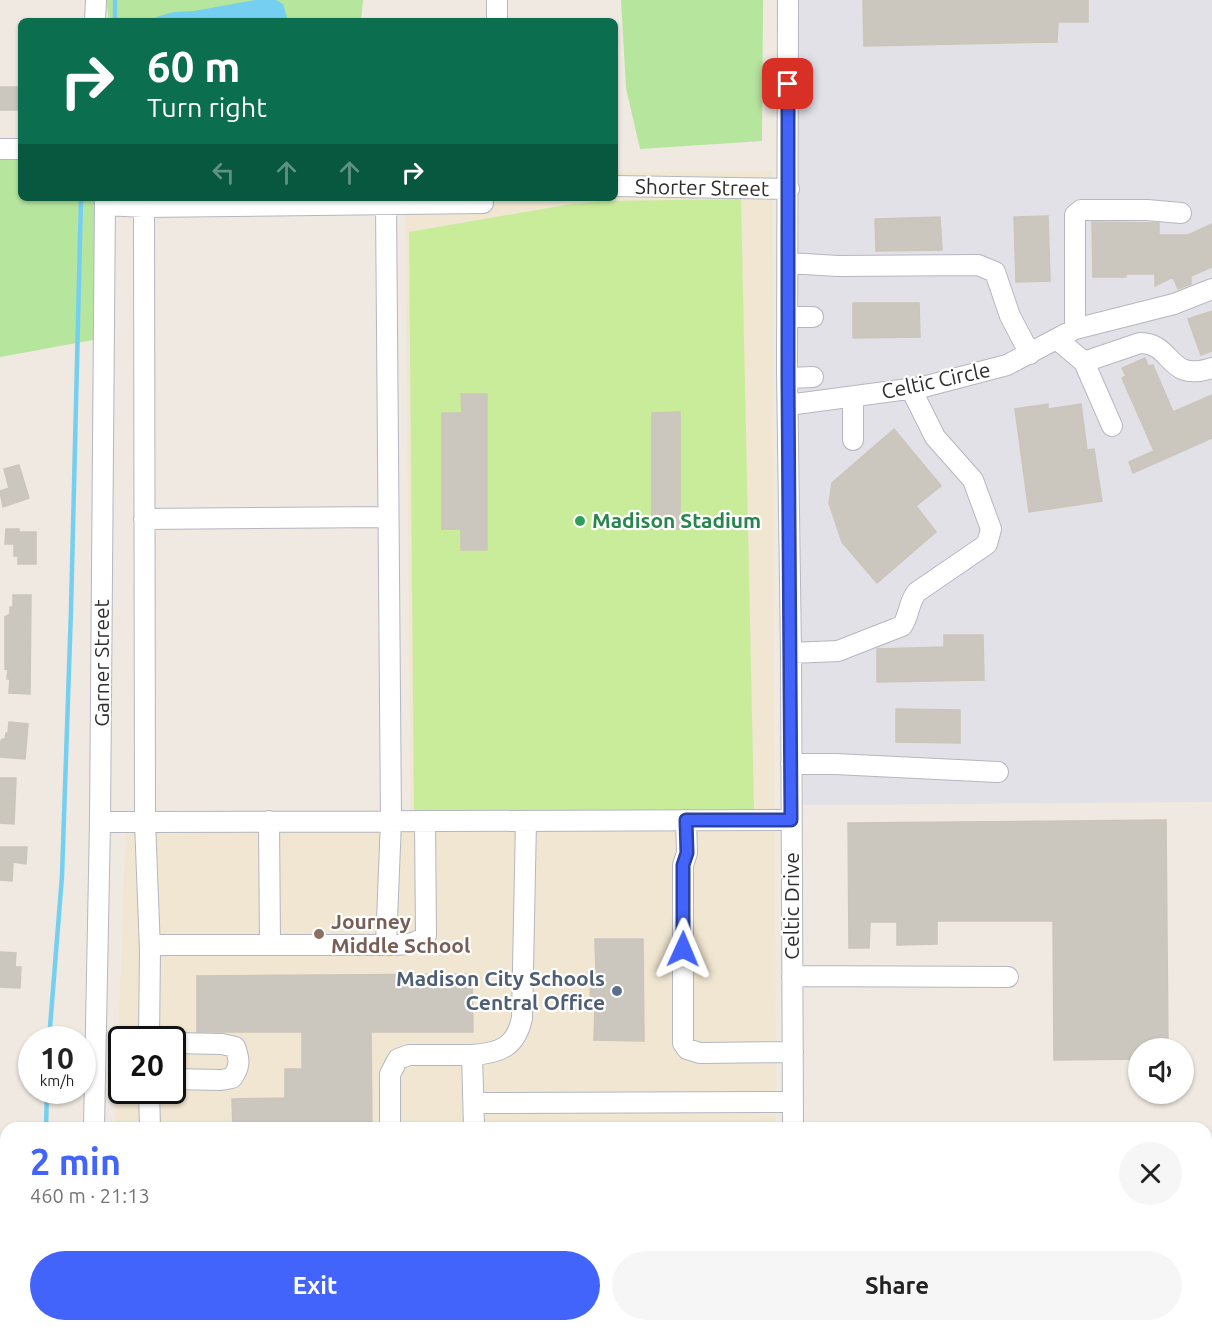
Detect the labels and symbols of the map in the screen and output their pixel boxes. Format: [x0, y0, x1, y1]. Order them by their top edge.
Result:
pin [762, 58, 813, 109]
street label: Shorter Street [635, 174, 769, 200]
street label: Celtic Circle [879, 357, 992, 403]
place label: Madison Stadium [592, 508, 761, 532]
marker: Madison Stadium [573, 514, 587, 528]
street label: Garner Street [89, 599, 113, 727]
street label: Celtic Drive [779, 852, 803, 960]
place label: Journey Middle School [331, 909, 470, 957]
position arrow [651, 917, 715, 981]
marker: Journey Middle School [312, 927, 326, 941]
place label: Madison City Schools Central Office [396, 966, 605, 1014]
marker: Madison City Schools Central Office [610, 984, 624, 998]
speed limit sign: 20 [108, 1026, 186, 1104]

